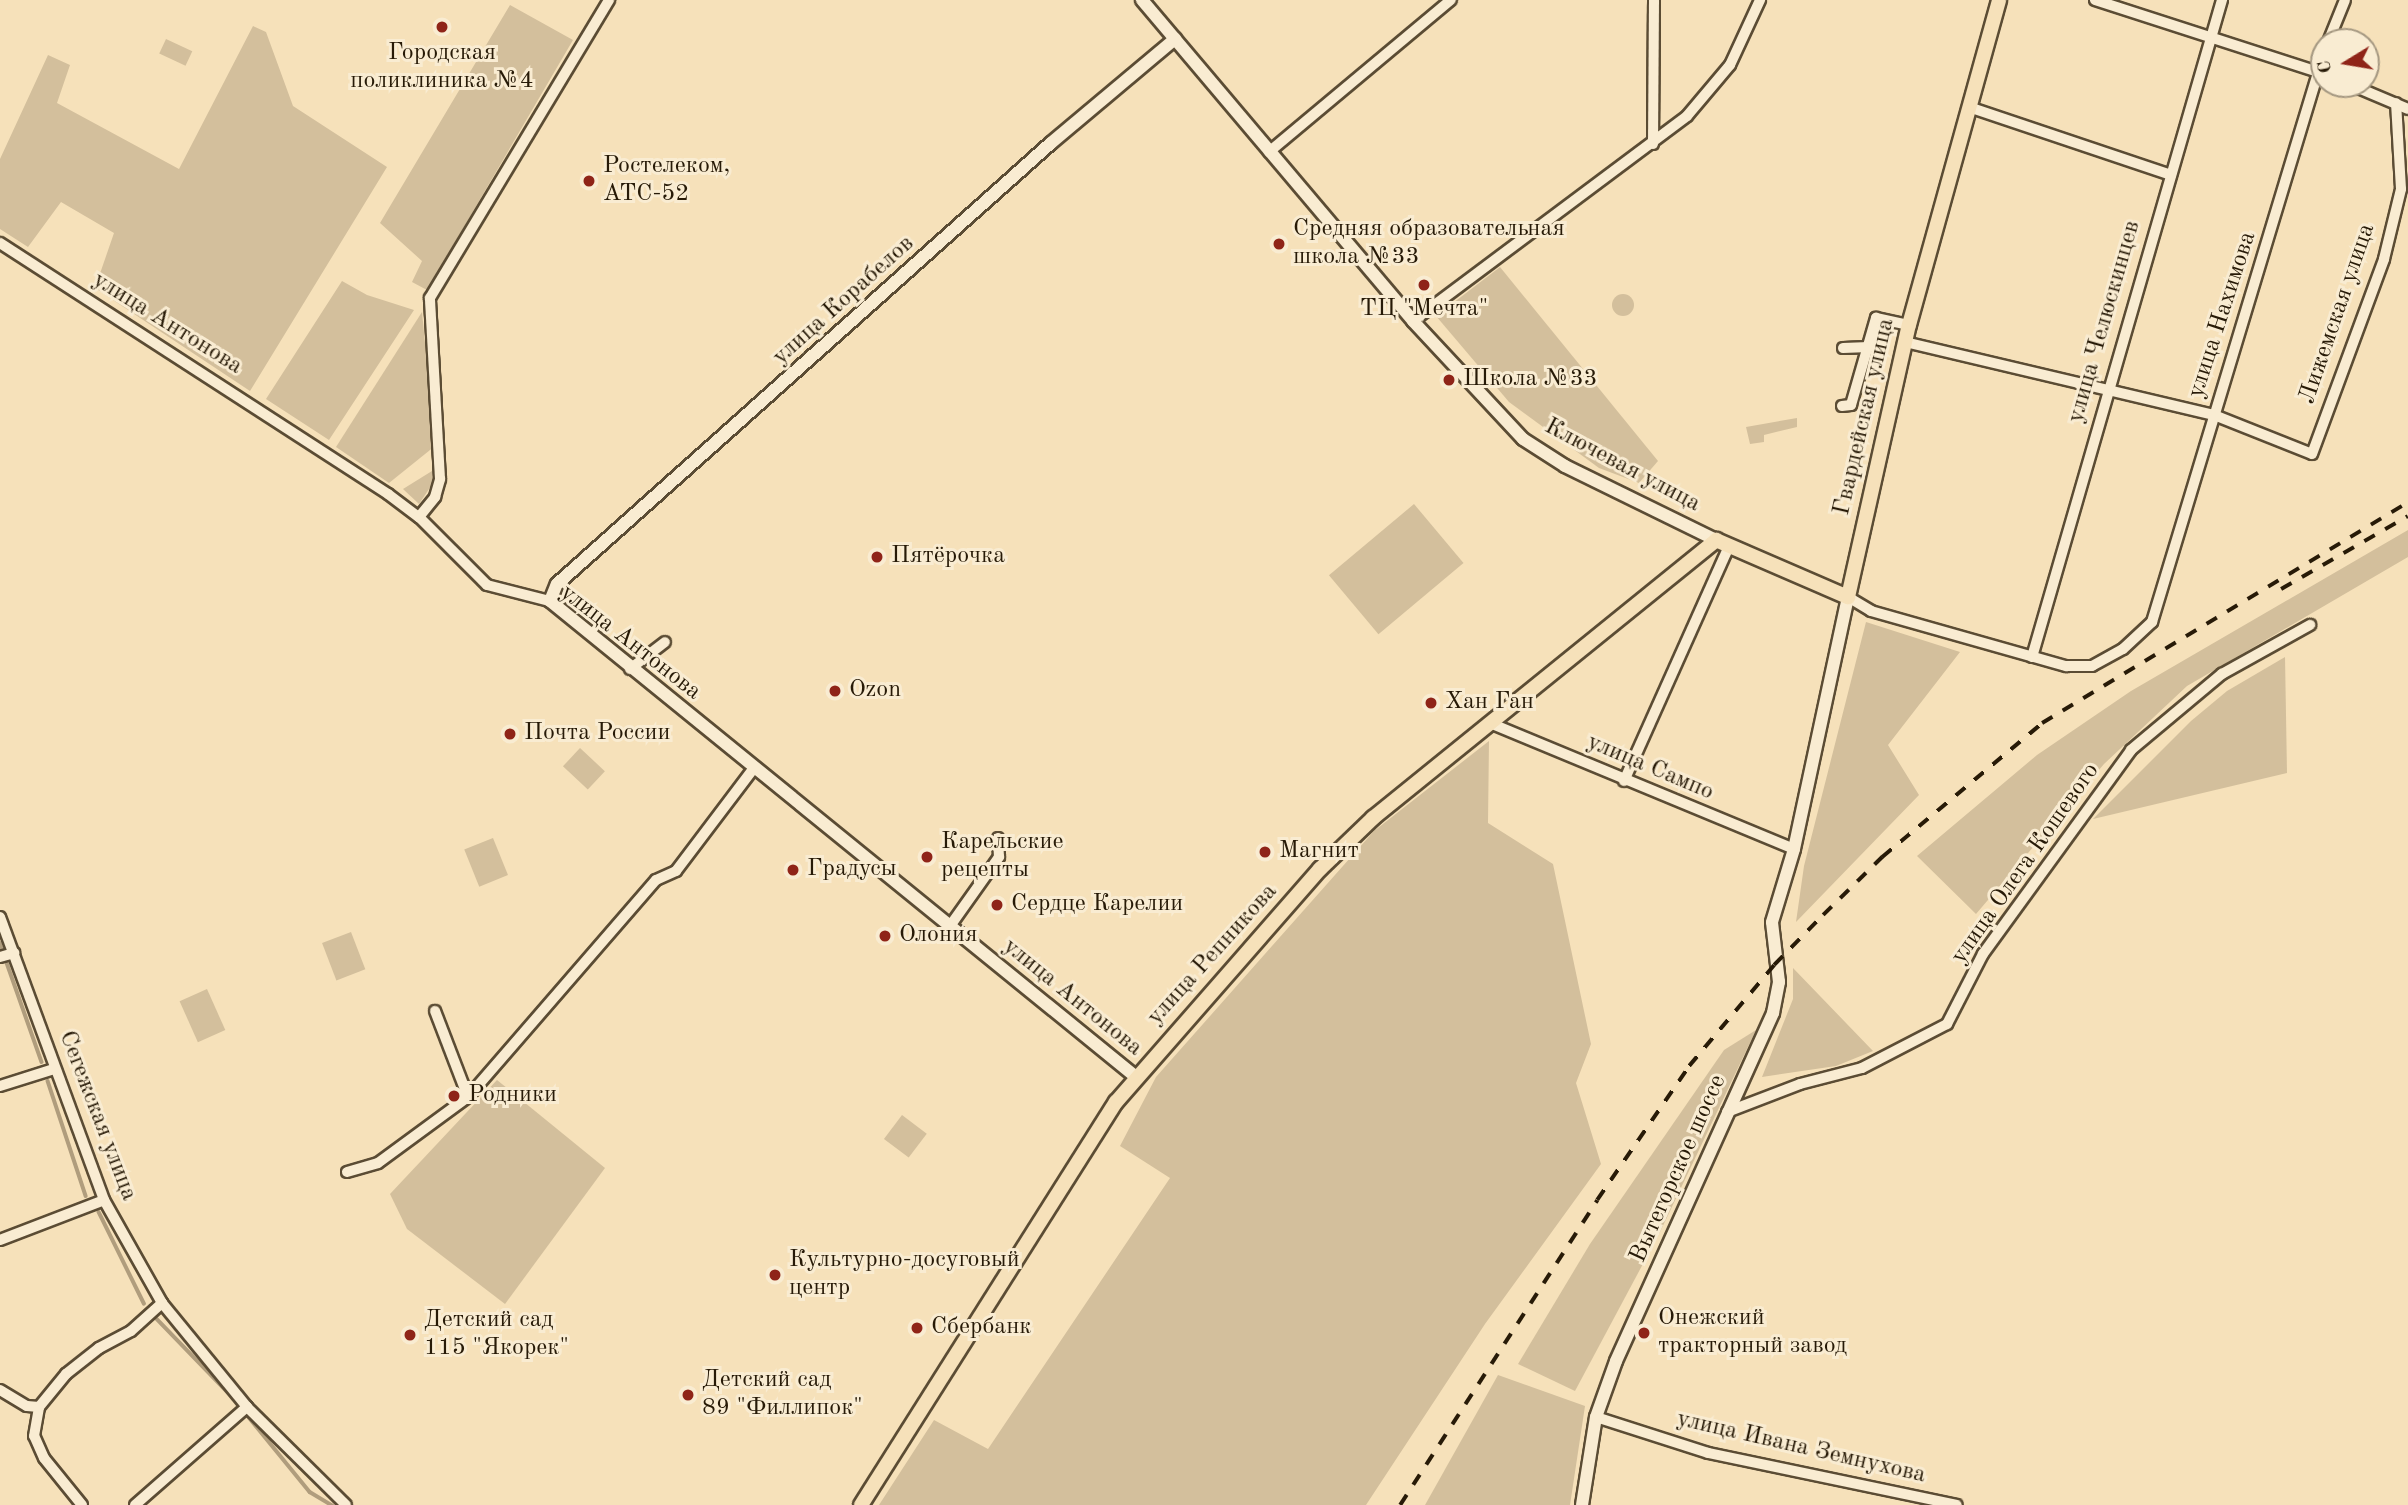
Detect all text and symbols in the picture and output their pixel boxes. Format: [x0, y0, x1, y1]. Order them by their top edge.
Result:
marker: Городская поликлиника №4 [432, 17, 452, 37]
north arrow [2310, 28, 2380, 98]
place label: Городская поликлиника №4 [350, 40, 534, 96]
text: С [2315, 59, 2336, 75]
place label: Ростелеком, АТС-52 [603, 153, 730, 209]
marker: Ростелеком, АТС-52 [581, 173, 597, 189]
place label: Средняя образовательная школа №33 [1293, 216, 1565, 272]
street label: улица Челюскинцев [2062, 218, 2148, 426]
street label: Лижемская улица [2294, 220, 2382, 408]
street label: улица Нахимова [2183, 228, 2263, 402]
street label: улица Корабелов [767, 230, 921, 372]
marker: Средняя образовательная школа №33 [1271, 236, 1287, 252]
street label: улица Антонова [87, 266, 247, 382]
marker: ТЦ "Мечта" [1416, 277, 1432, 293]
place label: ТЦ "Мечта" [1360, 296, 1488, 324]
street label: Гвардейская улица [1828, 316, 1902, 518]
place label: Школа №33 [1463, 366, 1598, 394]
marker: Школа №33 [1441, 372, 1457, 388]
street label: Ключевая улица [1539, 413, 1705, 519]
place label: Пятёрочка [891, 543, 1005, 571]
marker: Пятёрочка [869, 549, 885, 565]
street label: улица Антонова [554, 579, 706, 707]
place label: Ozon [849, 677, 901, 705]
marker: Ozon [827, 683, 843, 699]
place label: Хан Ган [1445, 689, 1534, 717]
marker: Хан Ган [1423, 695, 1439, 711]
place label: Почта России [524, 720, 670, 748]
marker: Почта России [502, 726, 518, 742]
street label: улица Сампо [1582, 728, 1718, 808]
street label: улица Олега Кошевого [1946, 758, 2106, 970]
place label: Карельские рецепты [941, 829, 1064, 885]
place label: Магнит [1279, 838, 1359, 866]
marker: Магнит [1257, 844, 1273, 860]
marker: Карельские рецепты [919, 849, 935, 865]
place label: Градусы [807, 856, 897, 884]
marker: Градусы [785, 862, 801, 878]
street label: улица Репникова [1142, 878, 1284, 1032]
place label: Сердце Карелии [1011, 891, 1183, 919]
marker: Сердце Карелии [989, 897, 1005, 913]
place label: Олония [899, 922, 977, 950]
marker: Олония [877, 928, 893, 944]
street label: улица Антонова [996, 933, 1148, 1063]
street label: Сегежская улица [51, 1027, 143, 1205]
street label: Вытегорское шоссе [1625, 1071, 1733, 1267]
place label: Родники [468, 1082, 557, 1110]
marker: Родники [446, 1088, 462, 1104]
place label: Культурно-досуговый центр [789, 1247, 1020, 1303]
marker: Культурно-досуговый центр [767, 1267, 783, 1283]
place label: Онежский тракторный завод [1658, 1305, 1847, 1361]
place label: Детский сад 115 "Якорек" [424, 1307, 569, 1363]
place label: Сбербанк [931, 1314, 1031, 1342]
marker: Сбербанк [909, 1320, 925, 1336]
marker: Онежский тракторный завод [1636, 1325, 1652, 1341]
marker: Детский сад 115 "Якорек" [402, 1327, 418, 1343]
place label: Детский сад 89 "Филлипок" [702, 1367, 863, 1423]
marker: Детский сад 89 "Филлипок" [680, 1387, 696, 1403]
street label: улица Ивана Земнухова [1674, 1405, 1928, 1491]

